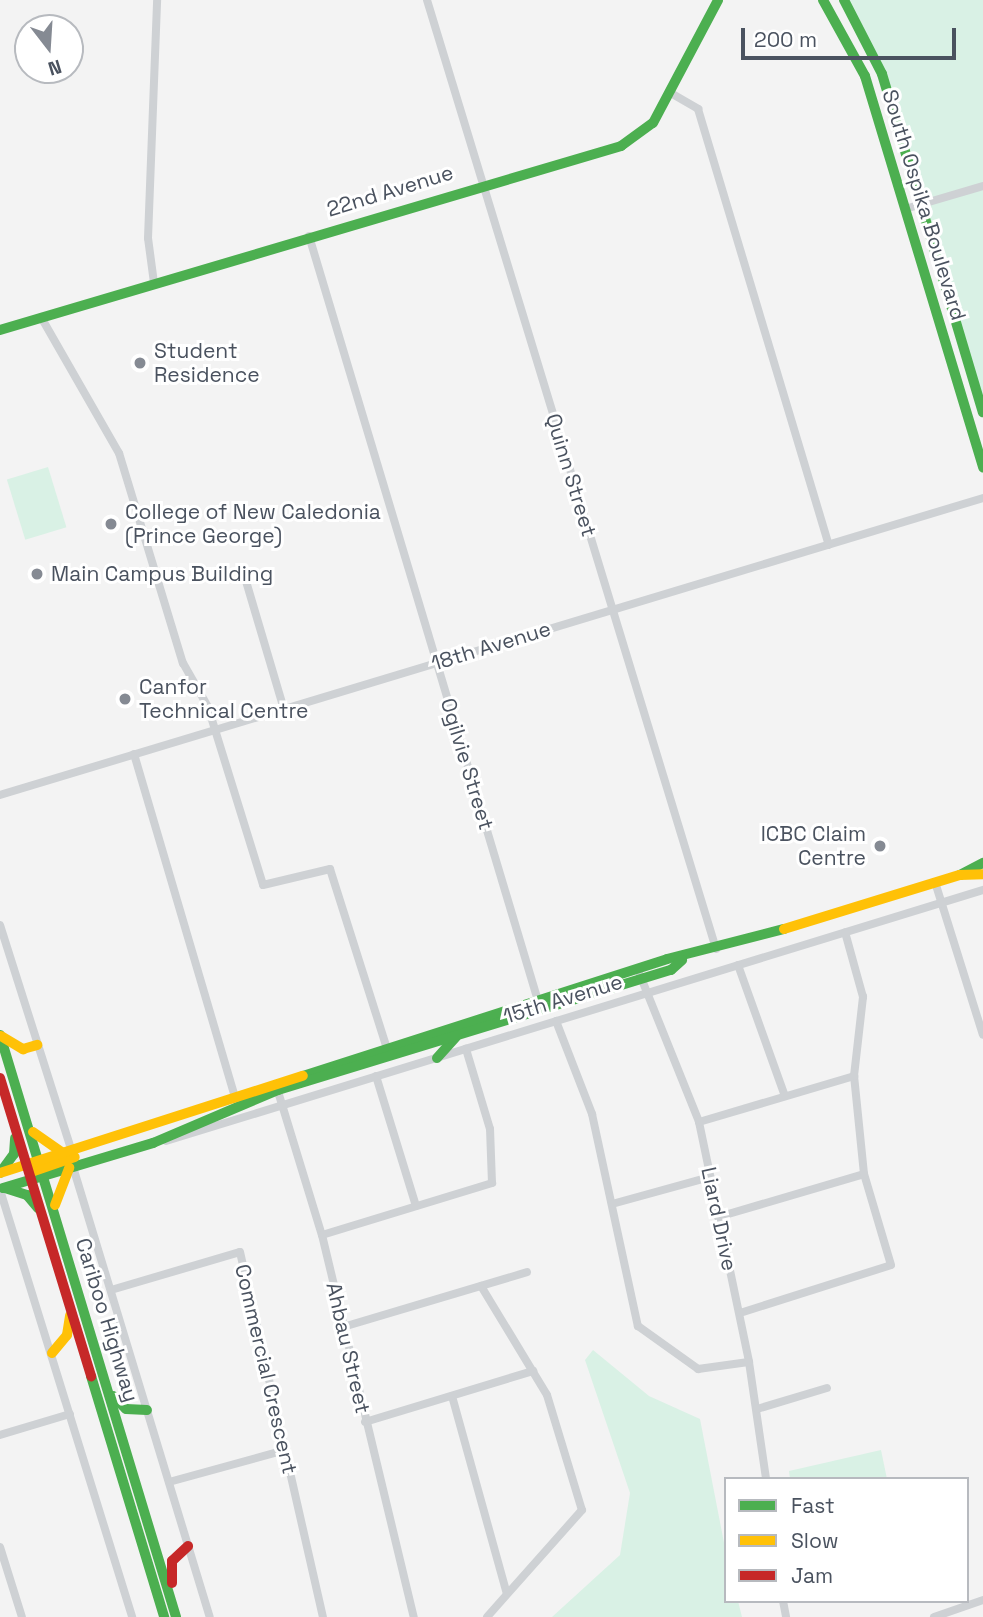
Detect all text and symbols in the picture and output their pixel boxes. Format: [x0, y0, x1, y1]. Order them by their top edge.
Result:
north arrow [14, 14, 84, 84]
scale bar [745, 14, 960, 58]
text: 200 m [754, 26, 817, 53]
text: N [45, 54, 64, 81]
street label: South Ospika Boulevard [877, 87, 971, 323]
street label: 22nd Avenue [324, 160, 456, 222]
place label: Student Residence [154, 338, 260, 388]
marker: Student Residence [132, 355, 148, 371]
street label: Quinn Street [540, 410, 602, 540]
place label: College of New Caledonia (Prince George) [125, 499, 381, 549]
marker: College of New Caledonia (Prince George) [103, 516, 119, 532]
place label: Main Campus Building [51, 561, 273, 587]
marker: Main Campus Building [29, 566, 45, 582]
street label: 18th Avenue [428, 616, 554, 676]
place label: Canfor Technical Centre [139, 674, 308, 724]
marker: Canfor Technical Centre [117, 691, 133, 707]
street label: Ogilvie Street [435, 695, 499, 833]
place label: ICBC Claim Centre [761, 821, 866, 871]
marker: ICBC Claim Centre [872, 838, 888, 854]
street label: 15th Avenue [500, 969, 626, 1029]
street label: Liard Drive [696, 1165, 742, 1273]
street label: Cariboo Highway [70, 1235, 144, 1405]
street label: Commercial Crescent [230, 1262, 302, 1476]
street label: Ahbau Street [321, 1280, 375, 1416]
legend [724, 1477, 969, 1603]
text: Fast [791, 1492, 835, 1519]
text: Slow [791, 1527, 839, 1554]
text: Jam [791, 1562, 833, 1589]

